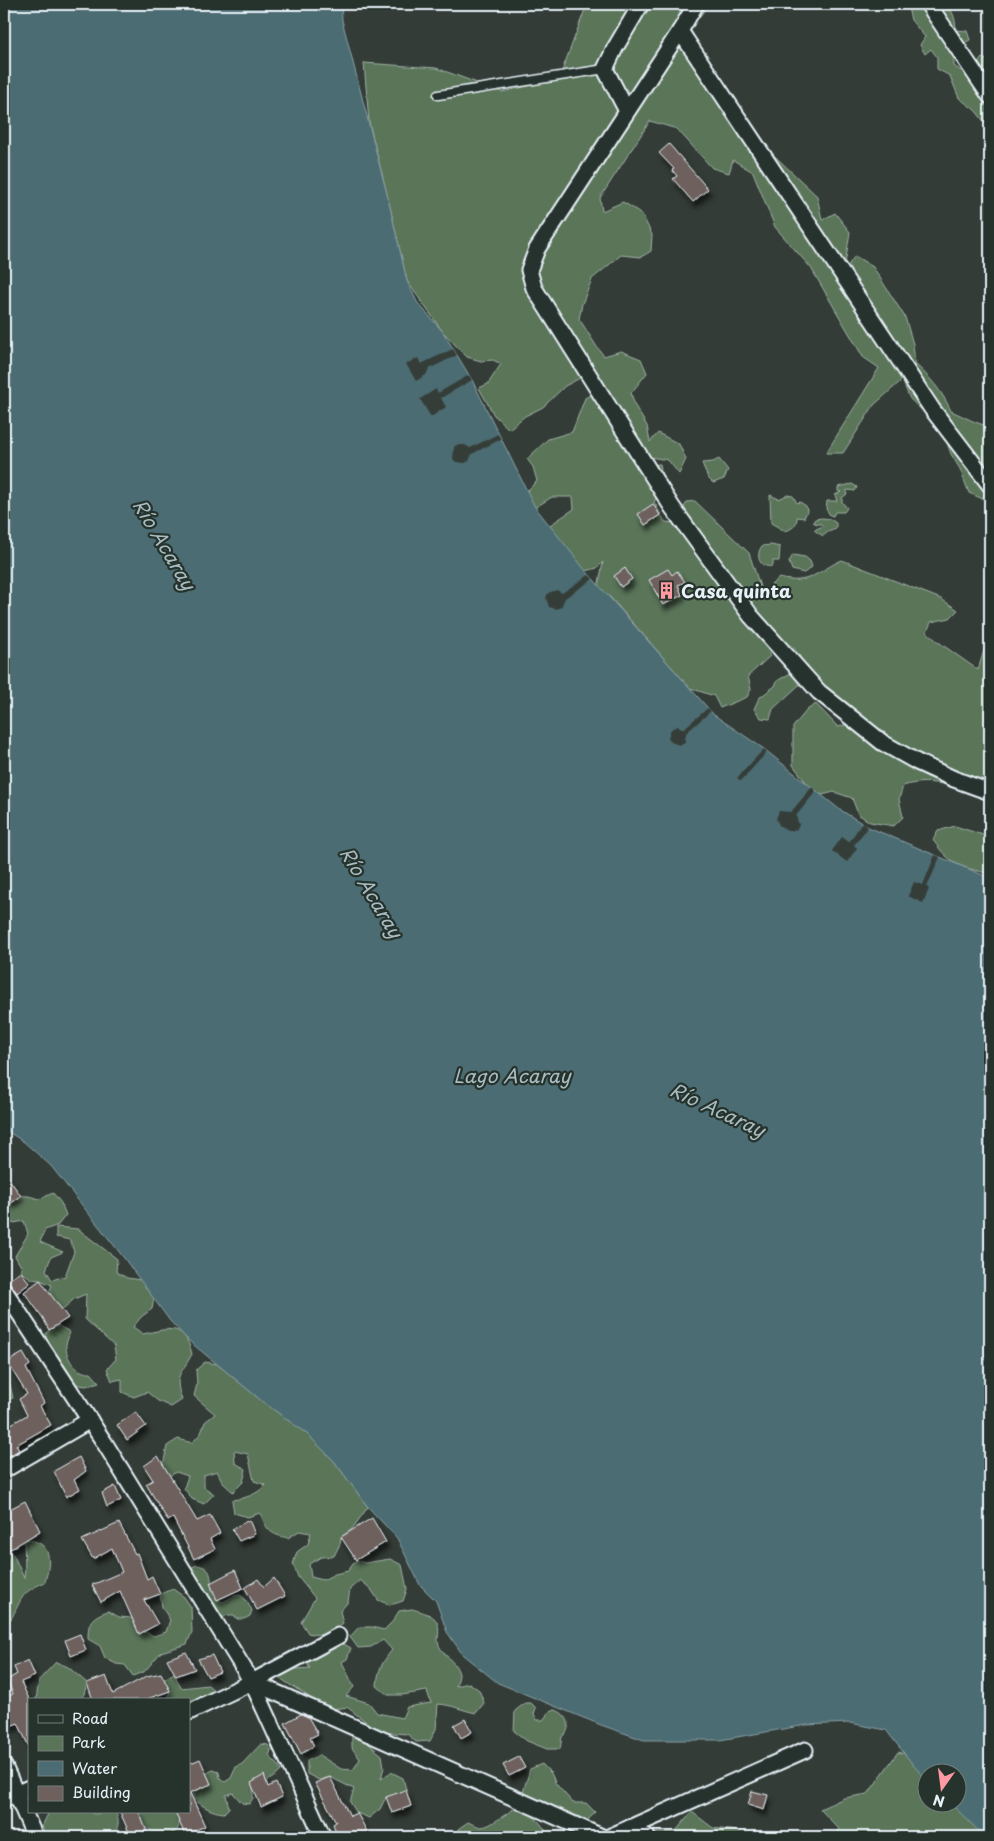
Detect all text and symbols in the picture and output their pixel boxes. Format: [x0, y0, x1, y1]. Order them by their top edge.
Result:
water label: Río Acaray [127, 493, 204, 596]
place label: Casa quinta [681, 577, 791, 604]
building icon: Casa quinta [657, 580, 677, 600]
water label: Río Acaray [334, 841, 411, 944]
water label: Lago Acaray [453, 1061, 572, 1089]
water label: Río Acaray [666, 1075, 771, 1144]
legend [28, 1698, 190, 1814]
text: Road [72, 1706, 108, 1729]
text: Park [72, 1730, 106, 1753]
text: Water [72, 1756, 117, 1779]
north arrow [916, 1764, 966, 1814]
text: Building [72, 1780, 131, 1803]
text: N [931, 1790, 947, 1813]

